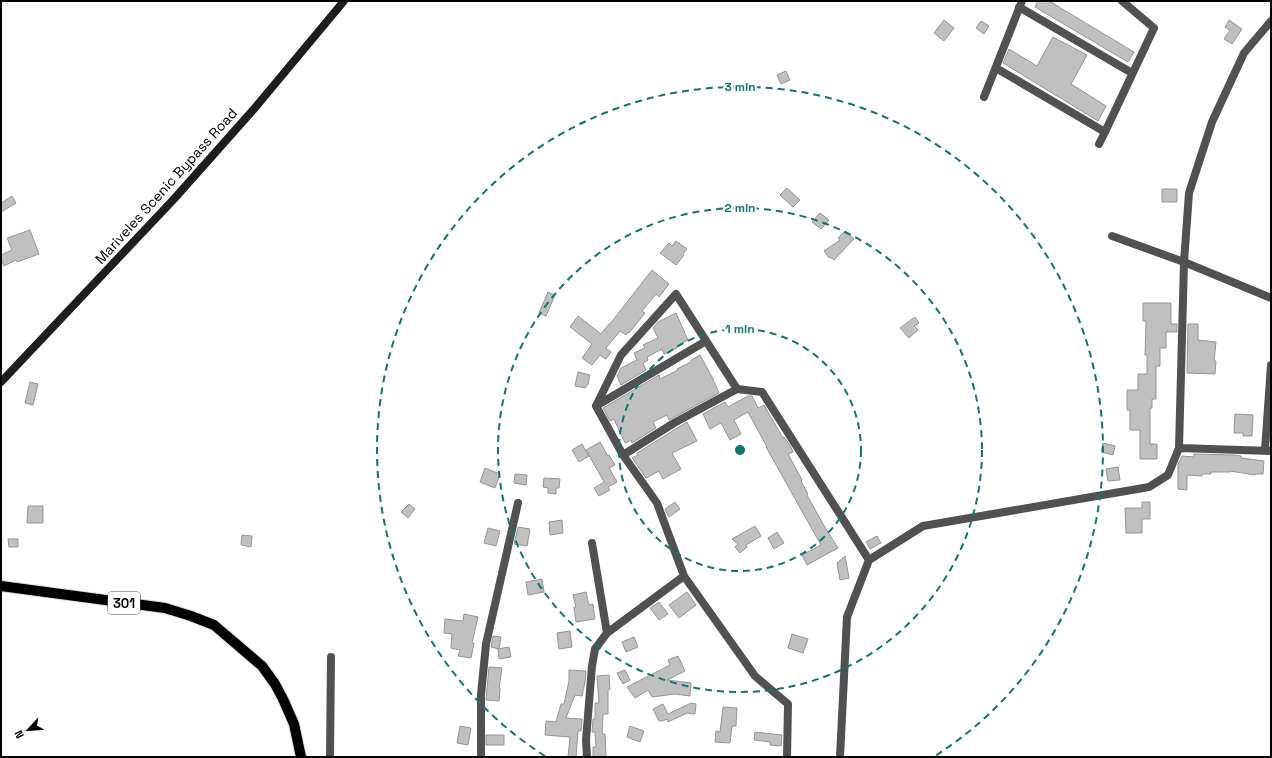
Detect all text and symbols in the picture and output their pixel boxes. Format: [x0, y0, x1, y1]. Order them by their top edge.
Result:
text: 3 min [724, 79, 756, 95]
street label: Mariveles Scenic Bypass Road [91, 104, 241, 268]
text: 2 min [724, 200, 756, 216]
text: 1 min [725, 321, 755, 337]
centre of rings [733, 443, 747, 457]
road number: 301 [108, 592, 140, 614]
north arrow [8, 710, 48, 750]
text: N [11, 728, 27, 741]

